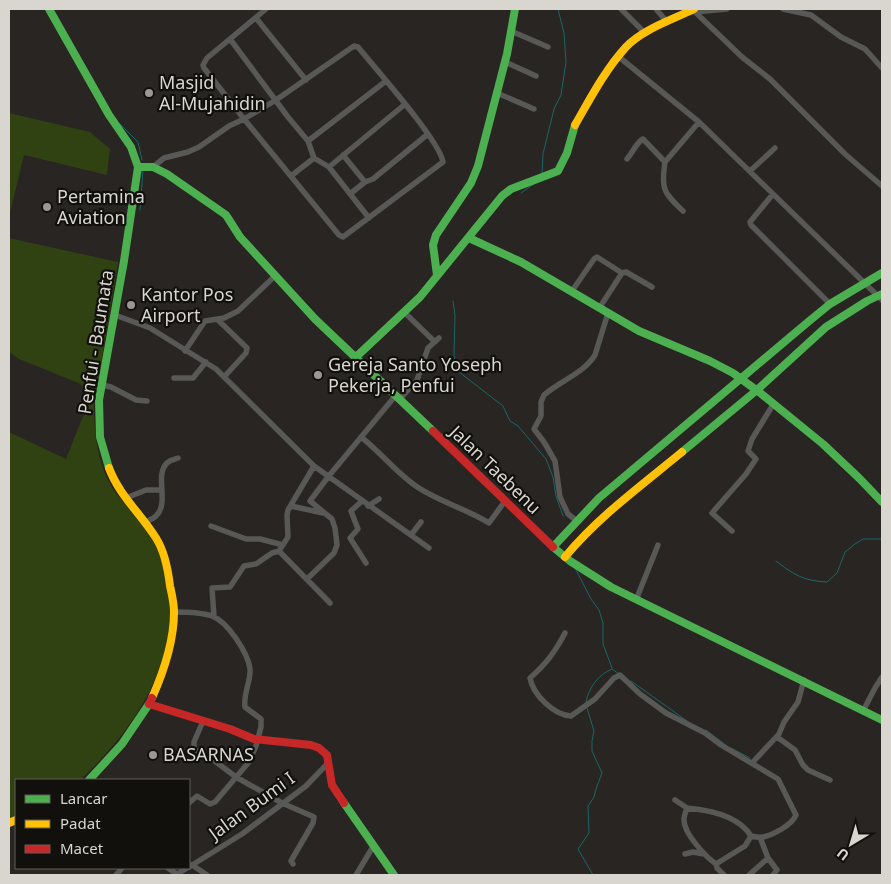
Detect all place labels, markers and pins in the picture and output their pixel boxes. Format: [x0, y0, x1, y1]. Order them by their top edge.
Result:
place label: Masjid Al-Mujahidin [159, 70, 266, 115]
marker: Masjid Al-Mujahidin [143, 87, 155, 99]
place label: Pertamina Aviation [57, 184, 145, 229]
marker: Pertamina Aviation [41, 201, 53, 213]
place label: Kantor Pos Airport [141, 282, 233, 327]
marker: Kantor Pos Airport [125, 299, 137, 311]
place label: Gereja Santo Yoseph Pekerja, Penfui [328, 352, 502, 397]
marker: Gereja Santo Yoseph Pekerja, Penfui [312, 369, 324, 381]
place label: BASARNAS [163, 742, 254, 766]
marker: BASARNAS [147, 749, 159, 761]

